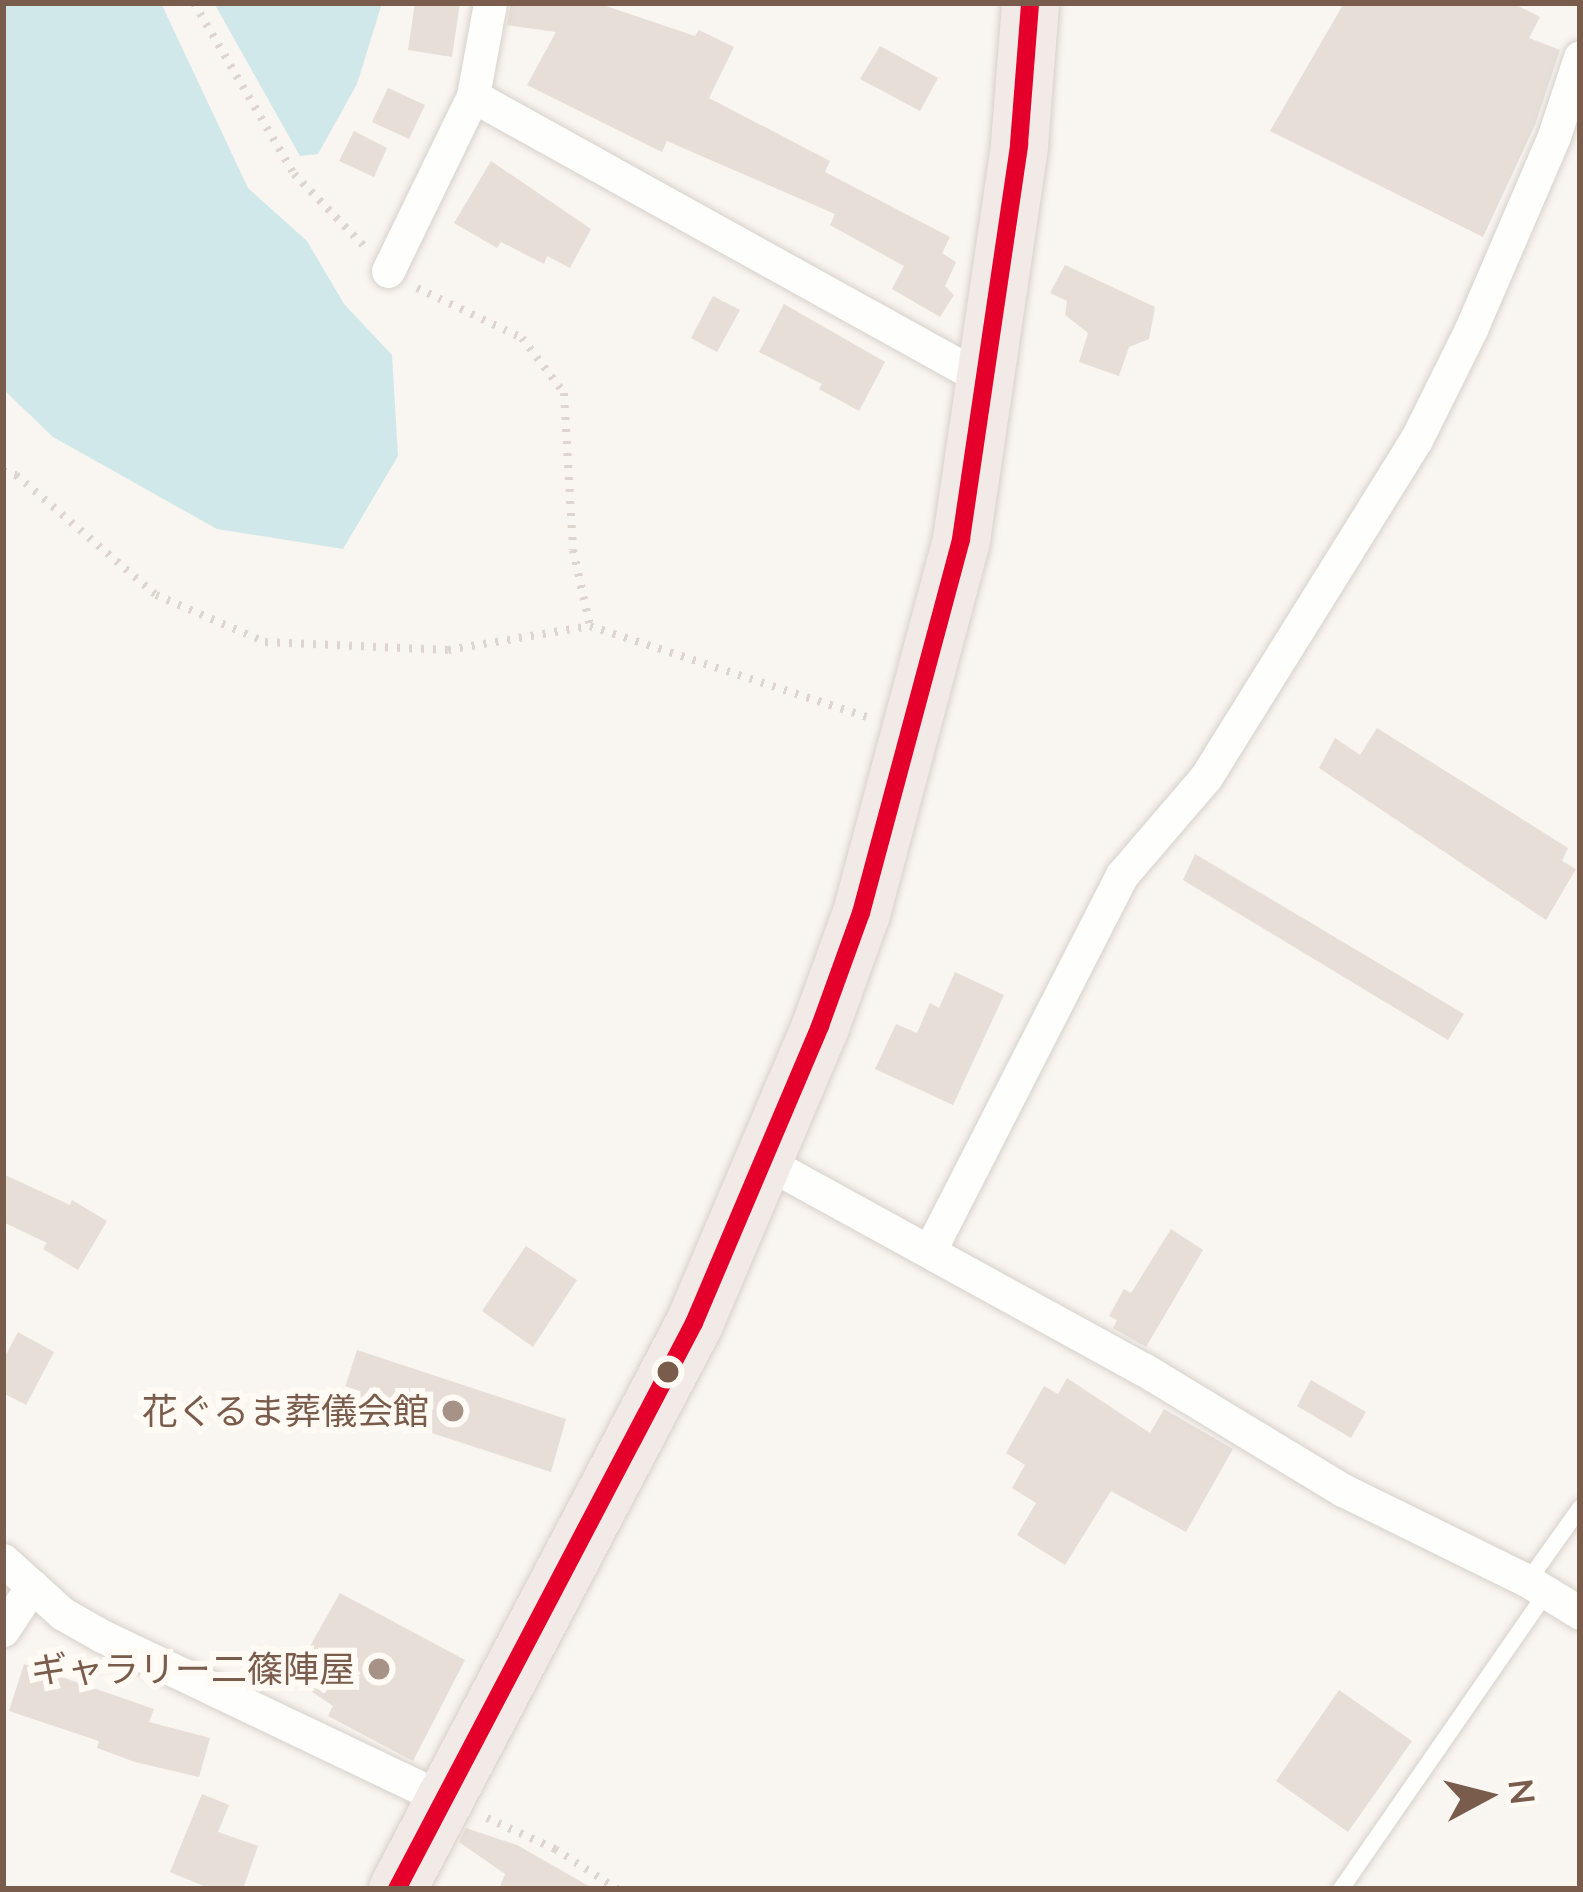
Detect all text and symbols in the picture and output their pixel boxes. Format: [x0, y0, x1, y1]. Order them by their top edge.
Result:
unlabelled marker [657, 1361, 679, 1383]
place label: 花ぐるま葬儀会館 [141, 1389, 429, 1433]
marker: 花ぐるま葬儀会館 [440, 1398, 466, 1424]
place label: ギャラリー二篠陣屋 [31, 1647, 355, 1691]
marker: ギャラリー二篠陣屋 [366, 1656, 392, 1682]
north arrow [1427, 1736, 1547, 1856]
text: N [1501, 1777, 1544, 1807]

